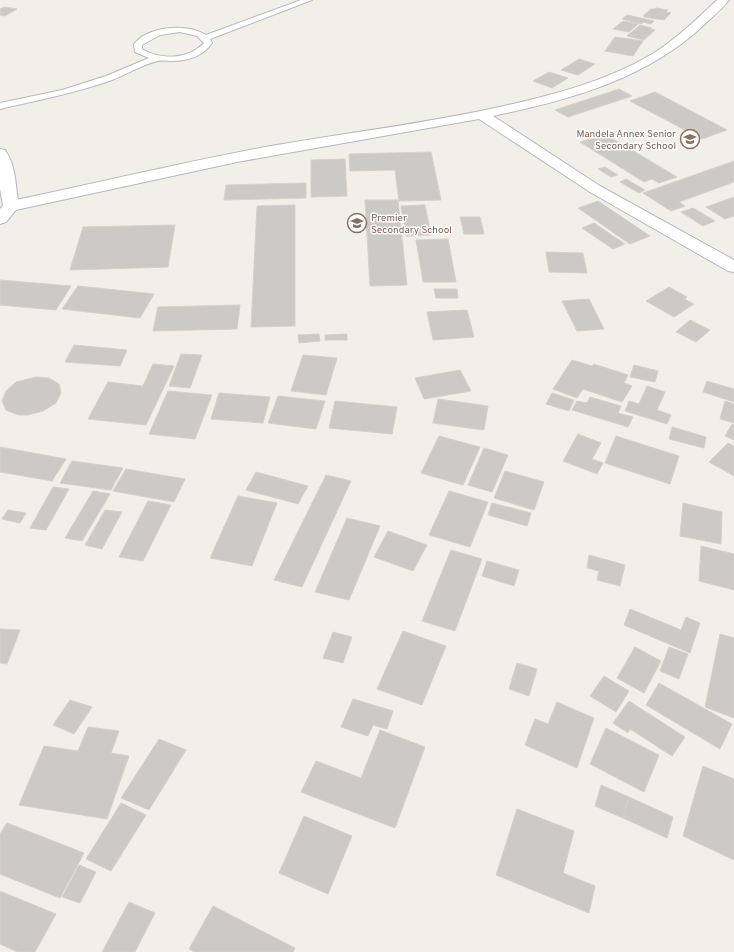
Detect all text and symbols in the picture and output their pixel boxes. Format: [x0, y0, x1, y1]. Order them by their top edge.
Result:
place label: Mandela Annex Senior Secondary School [576, 128, 676, 153]
school or university icon: Mandela Annex Senior Secondary School [679, 128, 701, 150]
school or university icon: Premier Secondary School [346, 212, 368, 234]
place label: Premier Secondary School [371, 212, 452, 237]

